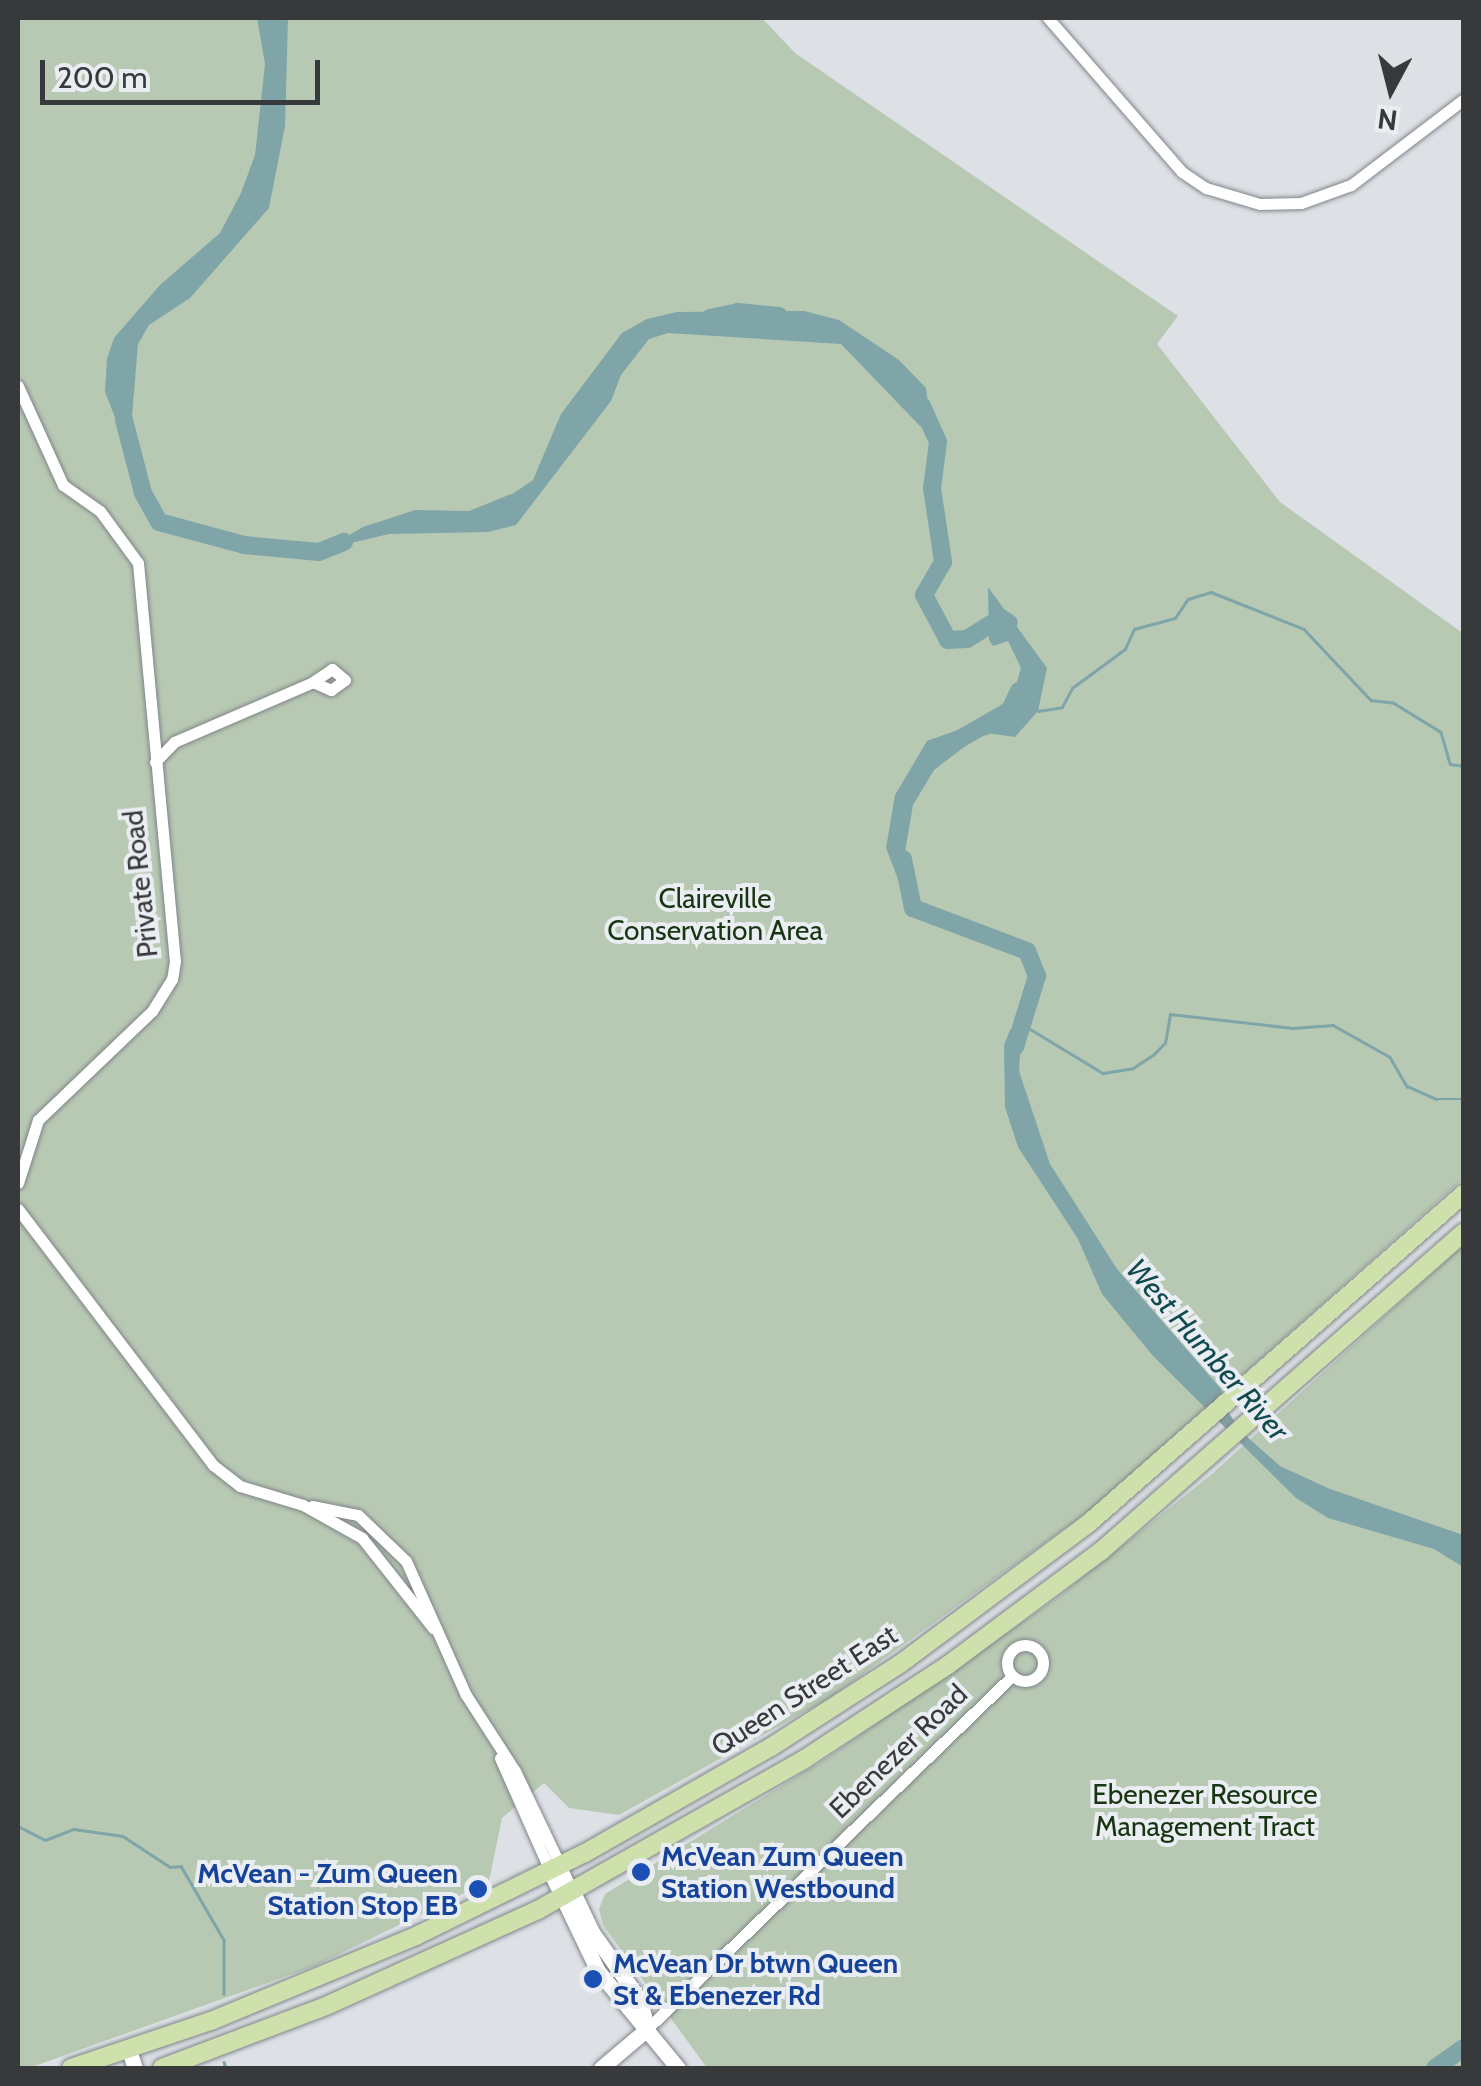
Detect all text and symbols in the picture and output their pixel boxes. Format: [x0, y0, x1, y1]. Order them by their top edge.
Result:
scale bar [45, 40, 325, 102]
north arrow [1341, 40, 1441, 140]
text: 200 m [57, 59, 148, 96]
text: N [1375, 102, 1399, 138]
street label: Private Road [116, 809, 164, 959]
park label: Claireville Conservation Area [607, 881, 823, 947]
water label: West Humber River [1118, 1252, 1296, 1448]
street label: Queen Street East [705, 1617, 903, 1763]
street label: Ebenezer Road [822, 1677, 974, 1825]
park label: Ebenezer Resource Management Tract [1092, 1777, 1318, 1843]
place label: McVean Zum Queen Station Westbound [661, 1839, 904, 1905]
place label: McVean - Zum Queen Station Stop EB [197, 1856, 458, 1922]
marker: McVean Zum Queen Station Westbound [630, 1861, 652, 1883]
marker: McVean - Zum Queen Station Stop EB [467, 1878, 489, 1900]
place label: McVean Dr btwn Queen St & Ebenezer Rd [613, 1946, 898, 2012]
marker: McVean Dr btwn Queen St & Ebenezer Rd [582, 1968, 604, 1990]

